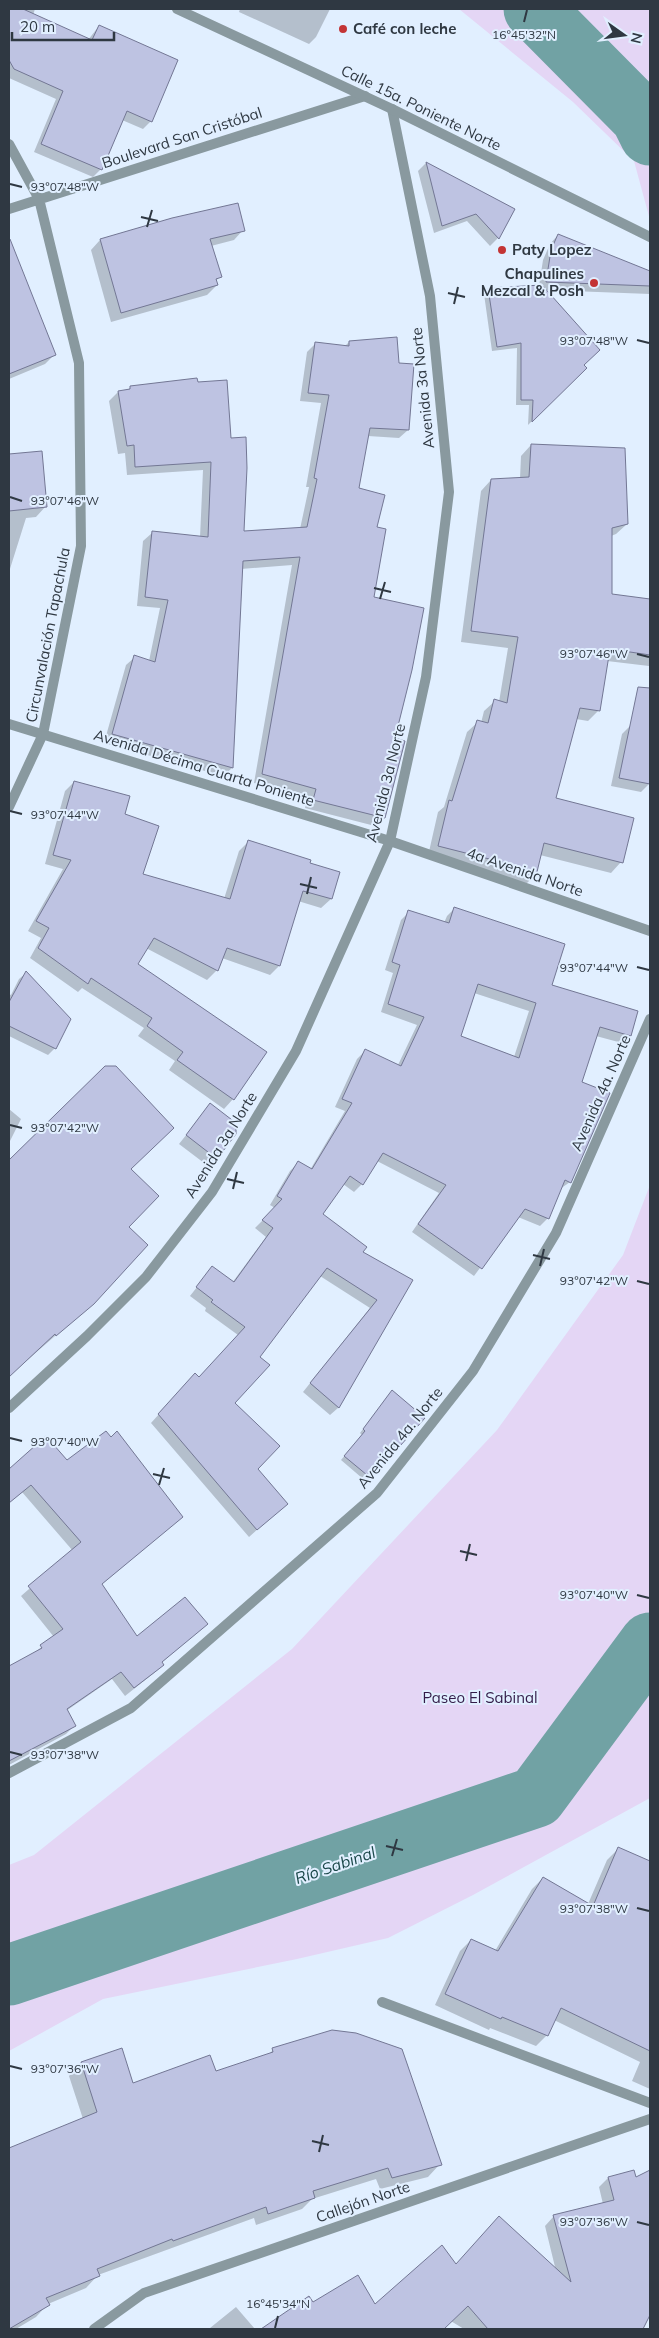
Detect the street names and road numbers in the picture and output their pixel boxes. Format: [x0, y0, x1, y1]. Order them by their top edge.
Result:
street label: Calle 15a. Poniente Norte [338, 60, 505, 155]
street label: Boulevard San Cristóbal [99, 103, 264, 172]
street label: Avenida 3a Norte [407, 327, 438, 450]
street label: Circunvalación Tapachula [21, 546, 74, 724]
street label: Avenida 3a Norte [362, 721, 409, 844]
street label: Avenida Décima Cuarta Poniente [92, 725, 317, 810]
street label: 4a Avenida Norte [464, 843, 586, 900]
street label: Avenida 4a. Norte [566, 1032, 635, 1154]
street label: Avenida 3a Norte [180, 1088, 261, 1201]
street label: Avenida 4a. Norte [353, 1383, 446, 1492]
street label: Callejón Norte [313, 2177, 412, 2226]

